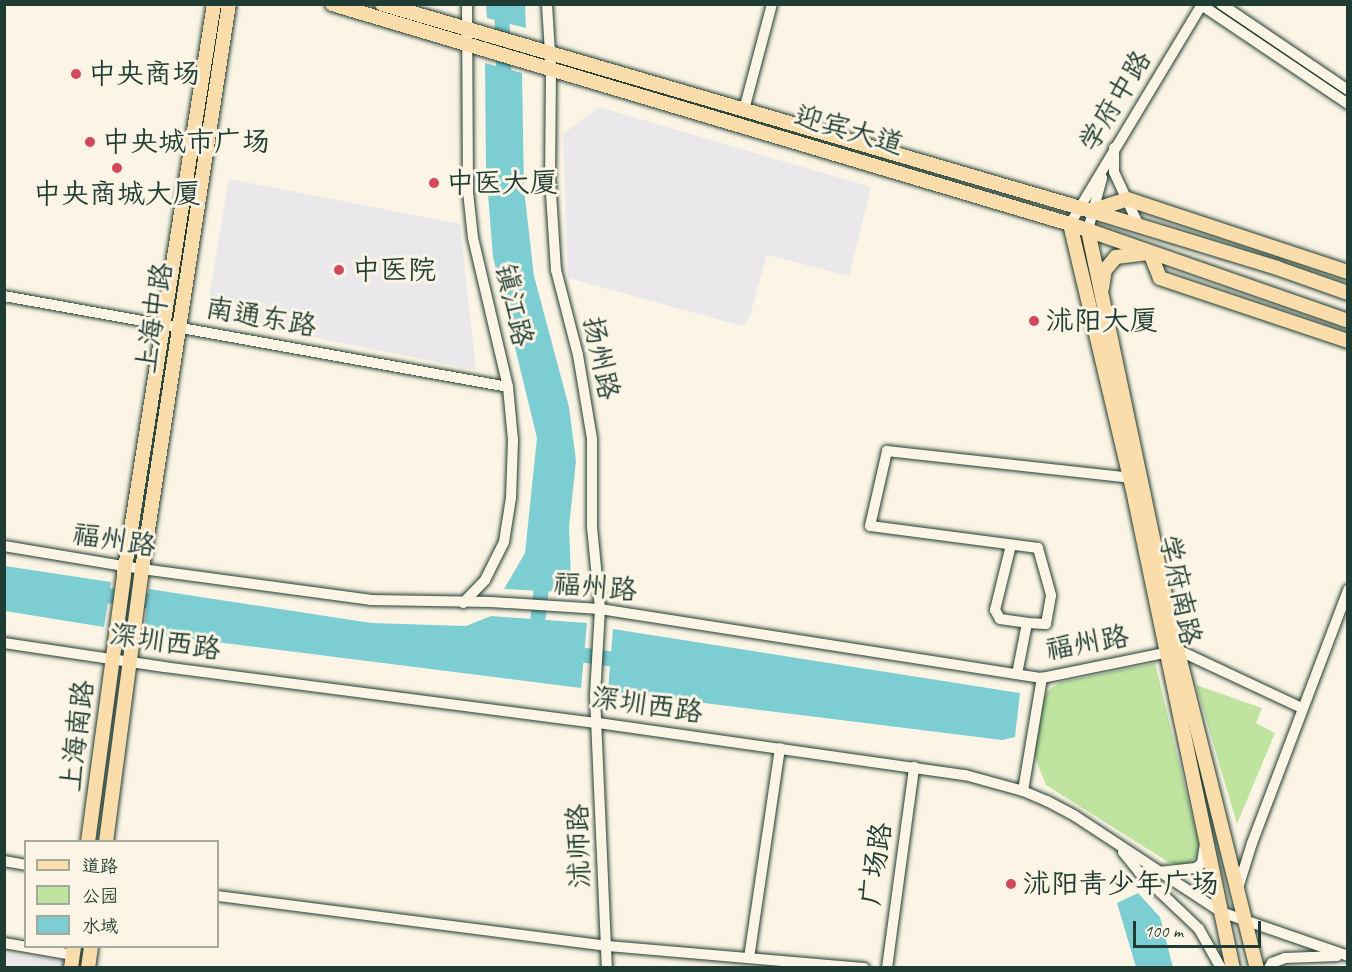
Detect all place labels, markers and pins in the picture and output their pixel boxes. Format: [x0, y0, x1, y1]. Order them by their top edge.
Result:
place label: 中央商场 [88, 57, 200, 91]
marker: 中央商场 [69, 67, 83, 81]
place label: 中央城市广场 [102, 125, 270, 159]
marker: 中央城市广场 [83, 135, 97, 149]
marker: 中央商城大厦 [110, 161, 124, 175]
place label: 中医大厦 [446, 166, 558, 200]
marker: 中医大厦 [427, 176, 441, 190]
place label: 中央商城大厦 [33, 177, 201, 211]
place label: 中医院 [352, 253, 436, 287]
marker: 中医院 [330, 261, 348, 279]
place label: 沭阳大厦 [1046, 304, 1158, 338]
marker: 沭阳大厦 [1027, 314, 1041, 328]
place label: 沭阳青少年广场 [1023, 867, 1219, 901]
marker: 沭阳青少年广场 [1004, 877, 1018, 891]

